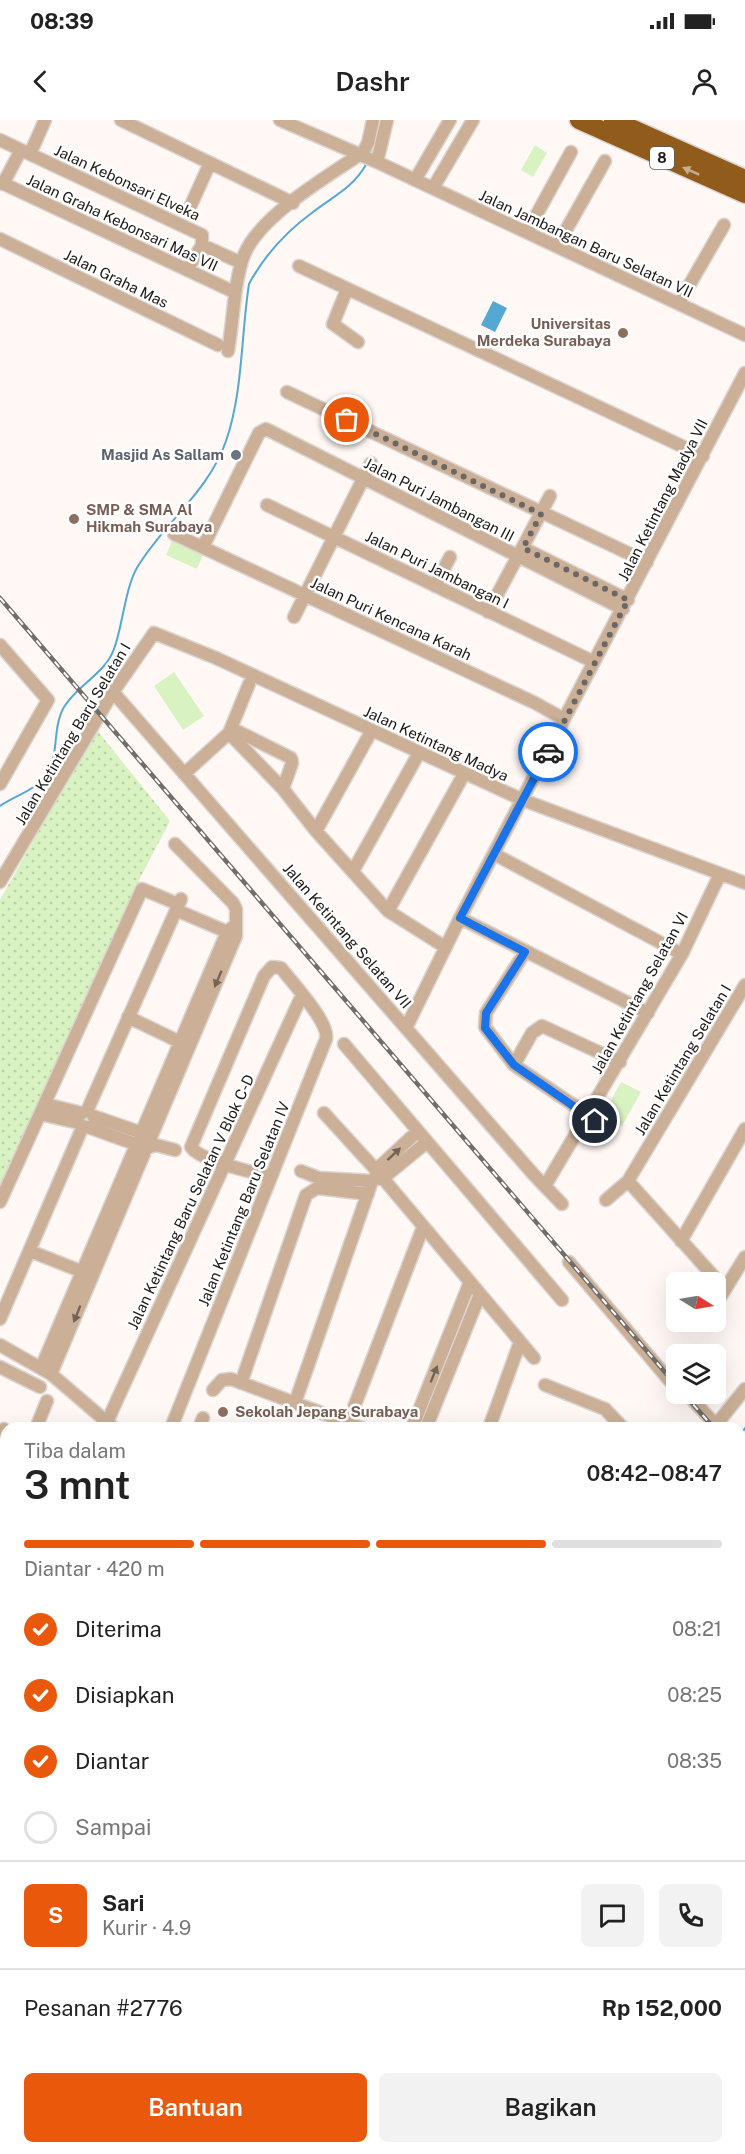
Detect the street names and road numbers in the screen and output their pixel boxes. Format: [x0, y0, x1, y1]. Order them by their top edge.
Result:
street label: Jalan Kebonsari Elveka [52, 141, 203, 224]
road number: 8 [650, 147, 674, 169]
street label: Jalan Graha Kebonsari Mas VII [24, 171, 220, 274]
street label: Jalan Jambangan Baru Selatan VII [477, 186, 696, 301]
street label: Jalan Graha Mas [61, 246, 171, 311]
street label: Jalan Ketintang Madya VII [614, 416, 711, 584]
street label: Jalan Puri Jambangan III [361, 454, 517, 545]
street label: Jalan Puri Jambangan I [363, 527, 512, 612]
street label: Jalan Puri Kencana Karah [308, 574, 474, 663]
street label: Jalan Ketintang Baru Selatan I [11, 640, 134, 828]
street label: Jalan Ketintang Madya [361, 703, 511, 785]
street label: Jalan Ketintang Selatan VII [280, 860, 415, 1012]
street label: Jalan Ketintang Selatan VI [588, 909, 691, 1077]
street label: Jalan Ketintang Selatan I [631, 981, 734, 1138]
street label: Jalan Ketintang Baru Selatan V Blok C-D [124, 1072, 257, 1332]
street label: Jalan Ketintang Baru Selatan IV [195, 1099, 292, 1309]

